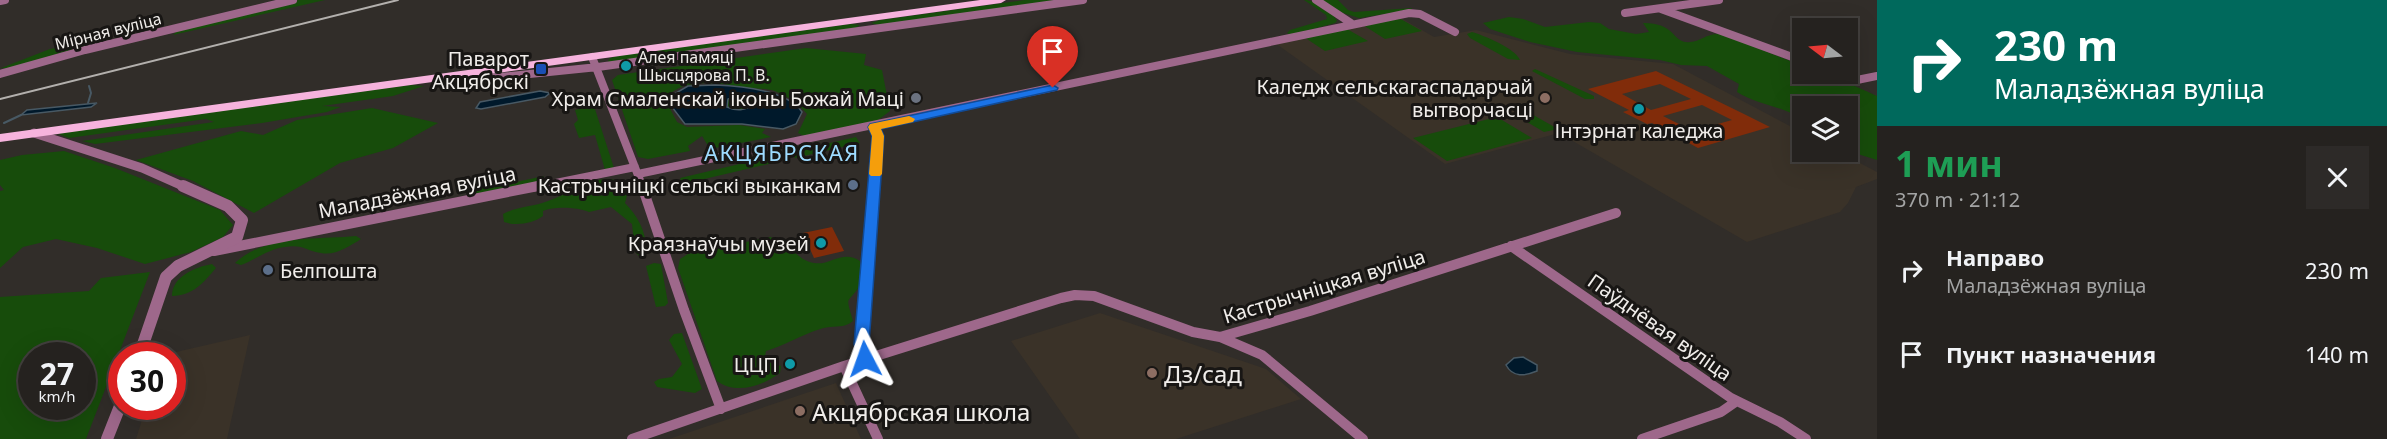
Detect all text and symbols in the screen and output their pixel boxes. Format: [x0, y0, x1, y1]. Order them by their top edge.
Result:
street label: Мірная вуліца [53, 7, 163, 55]
text: 230 m [1994, 16, 2118, 73]
north arrow [1792, 18, 1858, 84]
map controls [1792, 18, 1858, 162]
icon: right [1895, 24, 1973, 102]
pin [1027, 26, 1078, 88]
icon: arrive [1036, 35, 1069, 68]
place label: Паварот Акцябрскі [432, 45, 529, 95]
place label: Алея памяці Шысцярова П. В. [638, 46, 770, 86]
marker: Алея памяці Шысцярова П. В. [619, 59, 633, 73]
marker: Паварот Акцябрскі [534, 62, 548, 76]
text: Маладзёжная вуліца [1994, 70, 2265, 107]
place label: Каледж сельскагаспадарчай вытворчасці [1256, 73, 1533, 123]
place label: Храм Смаленскай іконы Божай Маці [551, 85, 904, 112]
marker: Храм Смаленскай іконы Божай Маці [909, 91, 923, 105]
marker: Каледж сельскагаспадарчай вытворчасці [1538, 91, 1552, 105]
button: layers [1792, 96, 1858, 162]
marker: Інтэрнат каледжа [1632, 102, 1646, 116]
place label: Інтэрнат каледжа [1555, 117, 1723, 144]
district label: АКЦЯБРСКАЯ [704, 137, 860, 167]
text: 1 мин [1895, 139, 2003, 188]
button: close [2306, 146, 2369, 209]
street label: Маладзёжная вуліца [316, 160, 518, 224]
place label: Кастрычніцкі сельскі выканкам [538, 172, 841, 199]
marker: Кастрычніцкі сельскі выканкам [846, 178, 860, 192]
text: 370 m · 21:12 [1895, 186, 2020, 213]
place label: Краязнаўчы музей [628, 230, 809, 257]
marker: Краязнаўчы музей [814, 236, 828, 250]
street label: Кастрычніцкая вуліца [1220, 242, 1428, 330]
text: Направо [1946, 242, 2044, 272]
icon: right [1895, 254, 1928, 287]
text: 230 m [2305, 255, 2369, 285]
place label: Белпошта [280, 257, 377, 284]
marker: Белпошта [261, 263, 275, 277]
street label: Паўднёвая вуліца [1583, 267, 1737, 387]
text: Маладзёжная вуліца [1946, 272, 2146, 299]
position arrow [833, 327, 897, 391]
icon: arrive [1895, 338, 1928, 371]
text: Пункт назначения [1946, 339, 2156, 369]
text: 140 m [2305, 339, 2369, 369]
speed limit sign: 30 [108, 342, 186, 420]
place label: ЦЦП [734, 351, 778, 378]
text: 27 [40, 353, 74, 394]
marker: ЦЦП [783, 357, 797, 371]
place label: Дз/сад [1164, 357, 1242, 390]
marker: Дз/сад [1145, 366, 1159, 380]
text: km/h [39, 386, 75, 406]
place label: Акцябрская школа [812, 395, 1030, 428]
marker: Акцябрская школа [793, 404, 807, 418]

